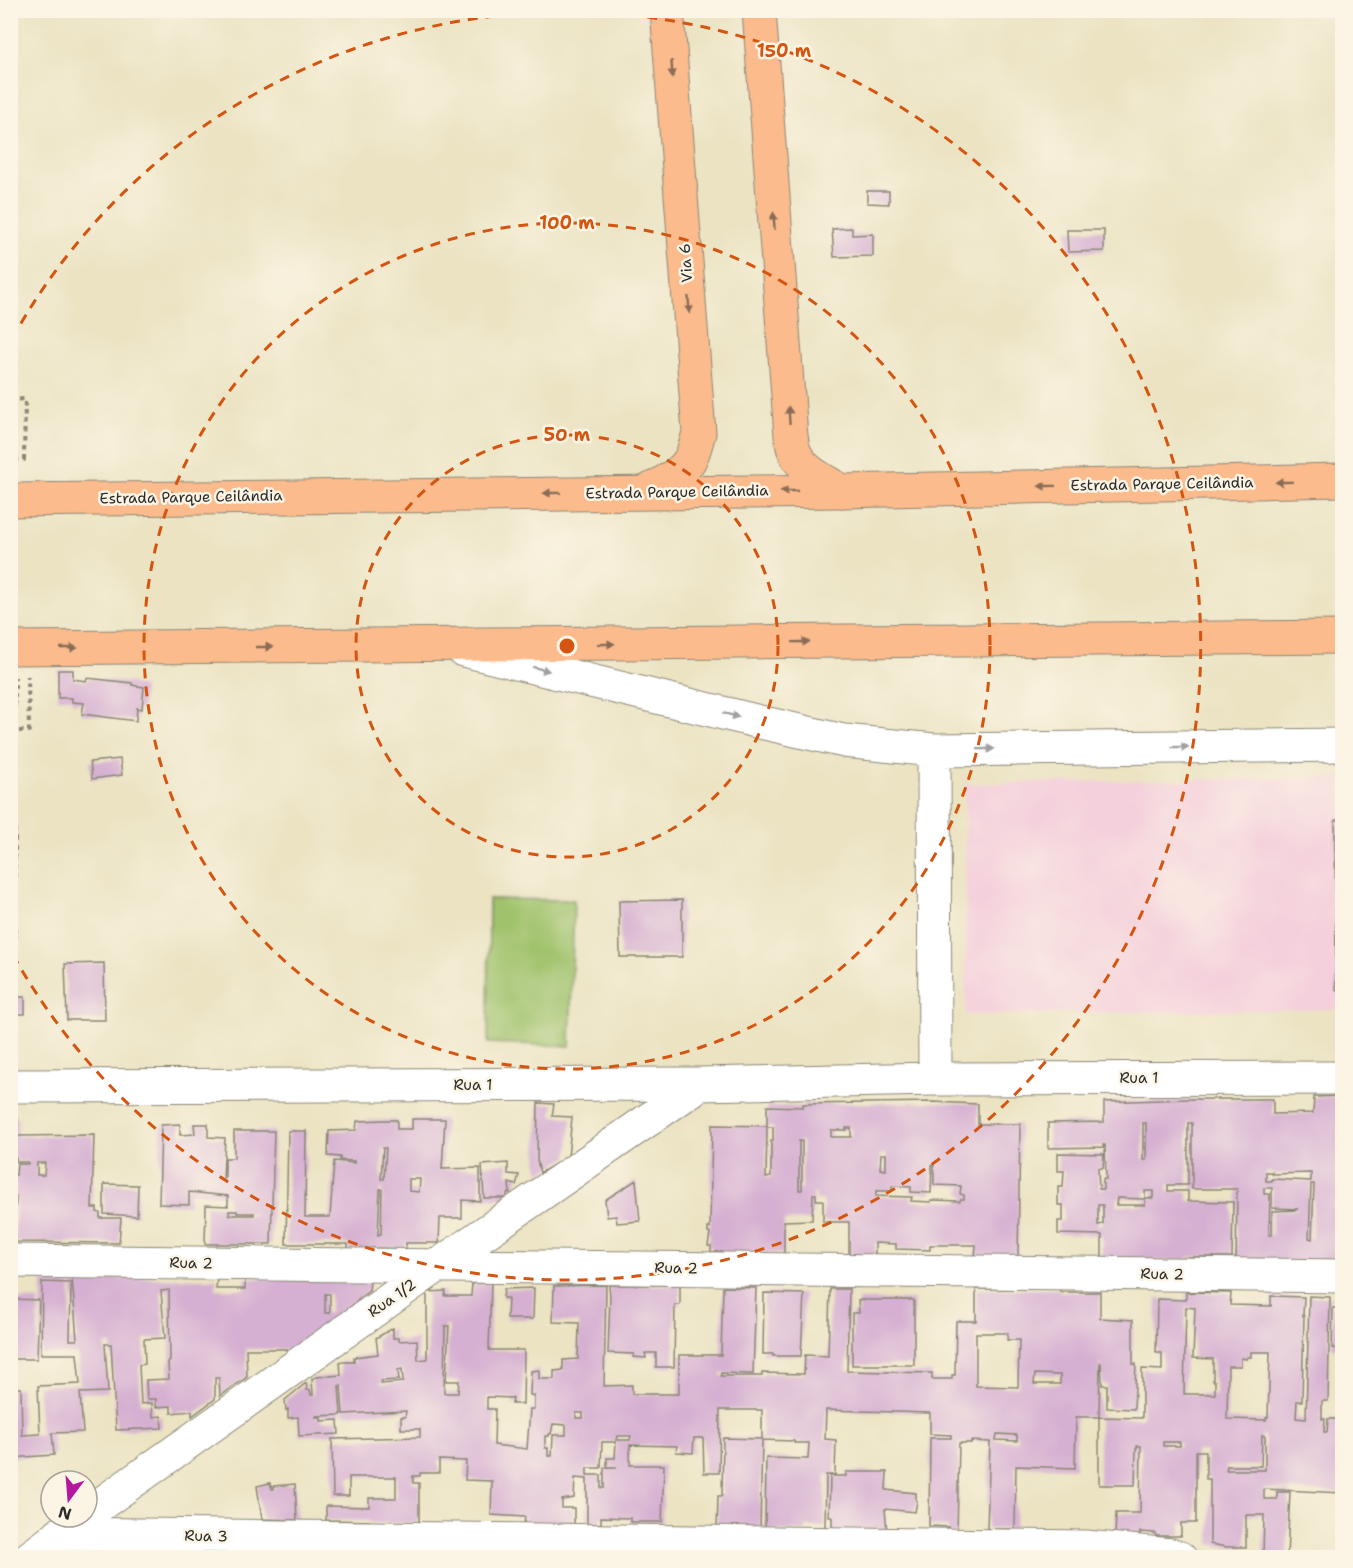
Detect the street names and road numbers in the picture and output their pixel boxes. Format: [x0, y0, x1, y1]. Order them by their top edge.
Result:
street label: Via 6 [675, 243, 697, 283]
street label: Estrada Parque Ceilândia [1070, 472, 1254, 496]
street label: Estrada Parque Ceilândia [585, 480, 769, 504]
street label: Estrada Parque Ceilândia [99, 485, 283, 509]
street label: Rua 1 [1119, 1068, 1159, 1088]
street label: Rua 1 [453, 1075, 493, 1095]
street label: Rua 2 [169, 1253, 213, 1273]
street label: Rua 2 [654, 1258, 698, 1278]
street label: Rua 2 [1140, 1264, 1184, 1284]
street label: Rua 1/2 [364, 1274, 420, 1322]
street label: Rua 3 [184, 1526, 228, 1546]

